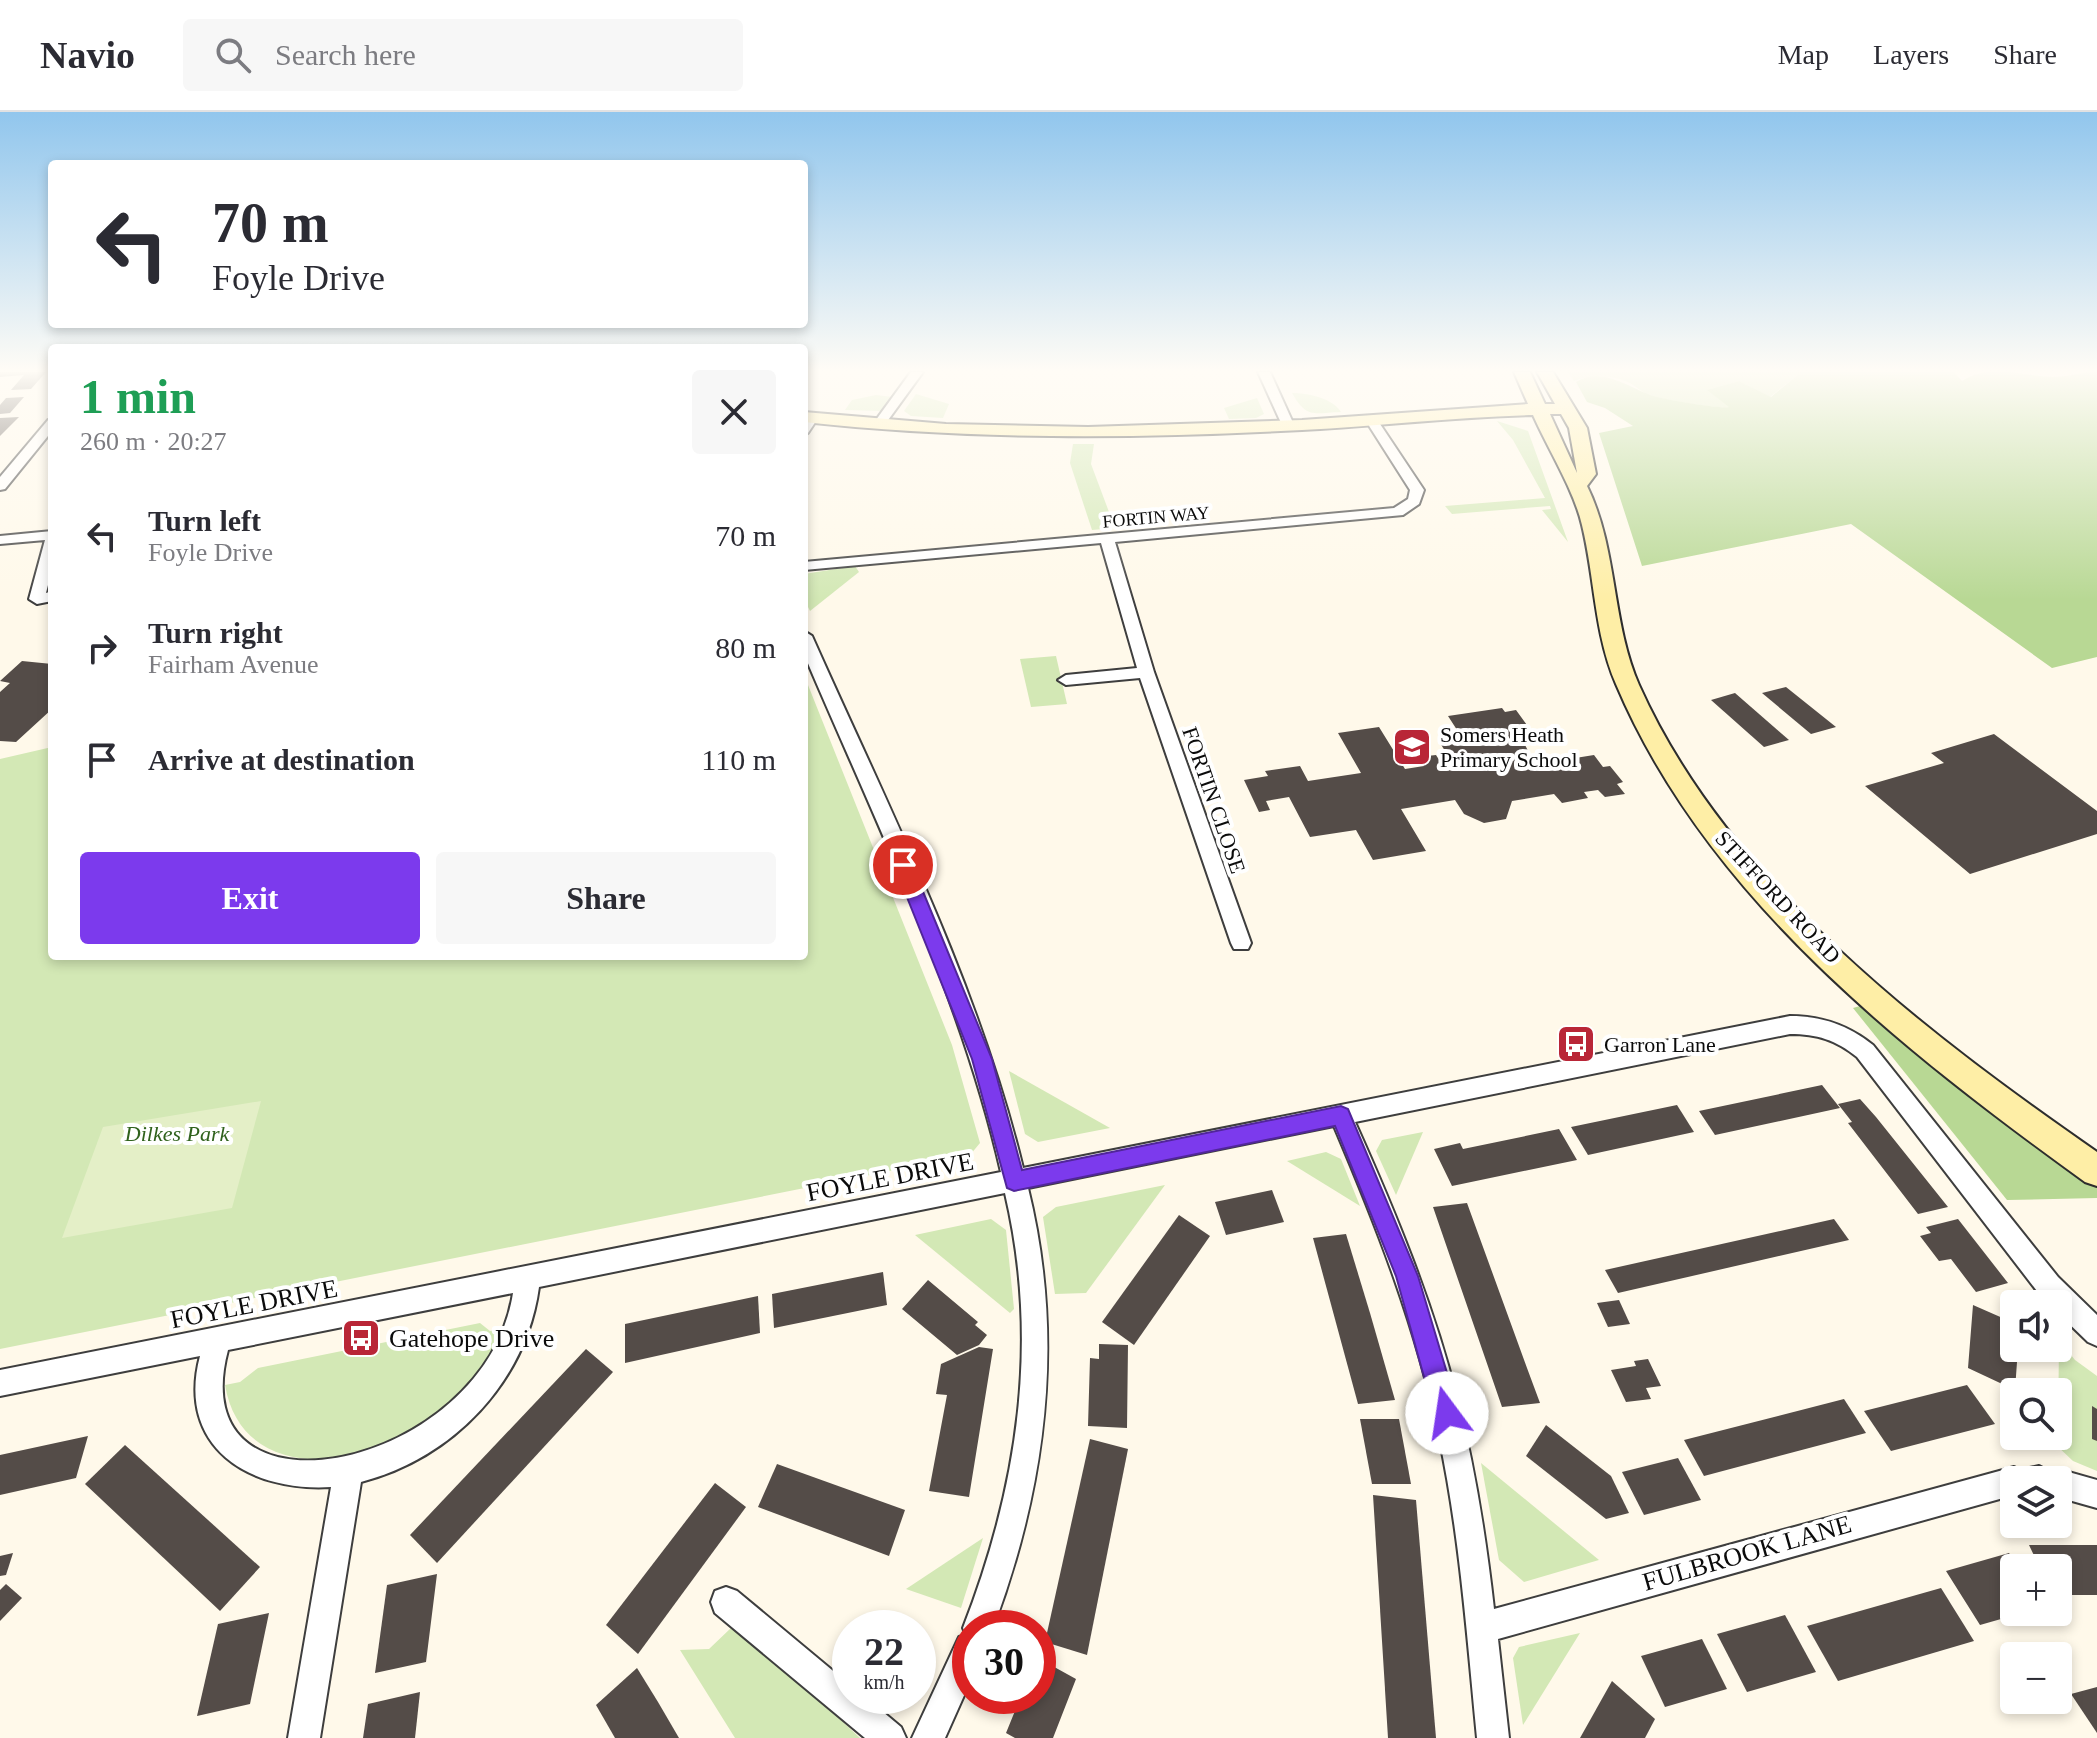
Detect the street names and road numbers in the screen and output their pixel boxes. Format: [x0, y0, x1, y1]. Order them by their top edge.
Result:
street label: FORTIN WAY [1102, 502, 1210, 532]
street label: FORTIN CLOSE [1177, 723, 1251, 877]
street label: STIFFORD ROAD [1710, 826, 1846, 968]
street label: FOYLE DRIVE [804, 1147, 976, 1207]
street label: FOYLE DRIVE [168, 1274, 340, 1334]
street label: FULBROOK LANE [1639, 1509, 1855, 1597]

